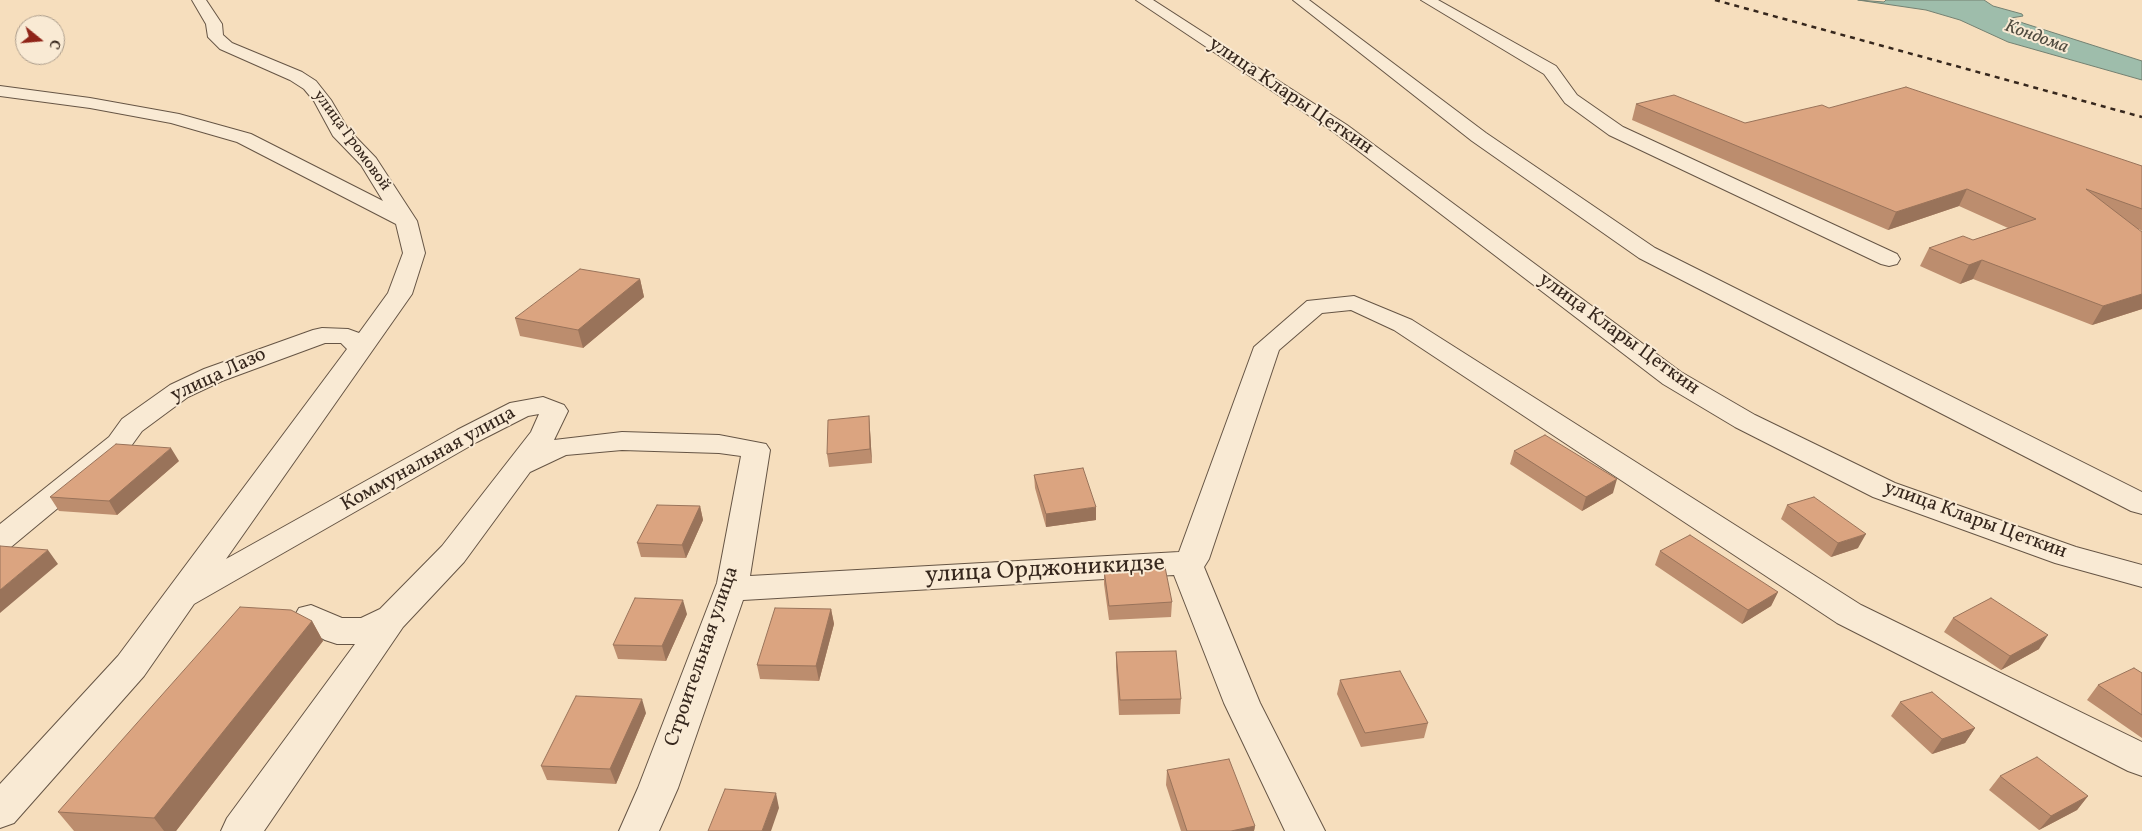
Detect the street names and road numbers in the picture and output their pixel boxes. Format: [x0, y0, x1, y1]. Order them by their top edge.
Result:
street label: улица Клары Цеткин [1203, 33, 1377, 161]
street label: улица Громовой [308, 87, 394, 195]
street label: улица Клары Цеткин [1533, 268, 1703, 402]
street label: улица Лазо [167, 343, 271, 409]
street label: Коммунальная улица [338, 402, 520, 518]
street label: улица Клары Цеткин [1880, 477, 2070, 565]
street label: улица Орджоникидзе [924, 550, 1166, 592]
street label: Строительная улица [661, 564, 745, 750]

